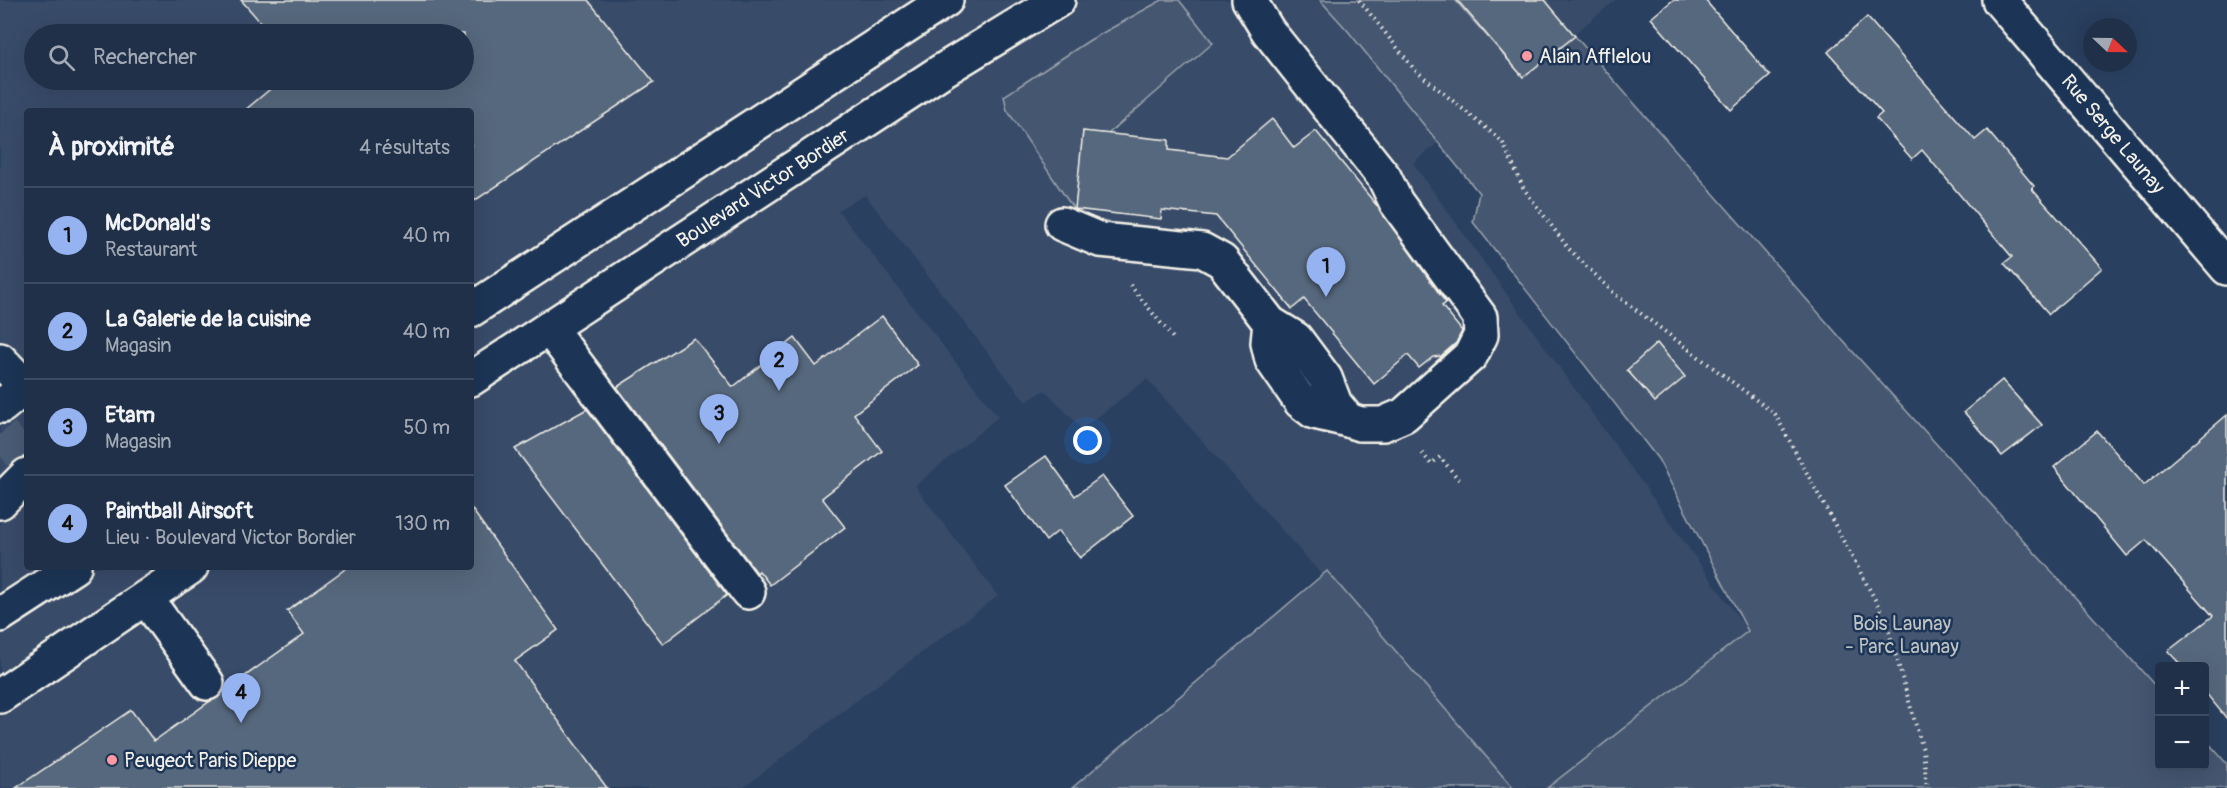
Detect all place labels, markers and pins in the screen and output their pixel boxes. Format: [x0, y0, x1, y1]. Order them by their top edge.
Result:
place label: Alain Afflelou [1539, 44, 1651, 69]
marker: Alain Afflelou [1520, 49, 1534, 63]
pin: 1 [1306, 248, 1346, 297]
pin: 2 [760, 342, 798, 391]
pin: 3 [700, 394, 738, 444]
pin: 4 [222, 674, 260, 723]
place label: Peugeot Paris Dieppe [124, 748, 296, 773]
marker: Peugeot Paris Dieppe [105, 753, 119, 767]

